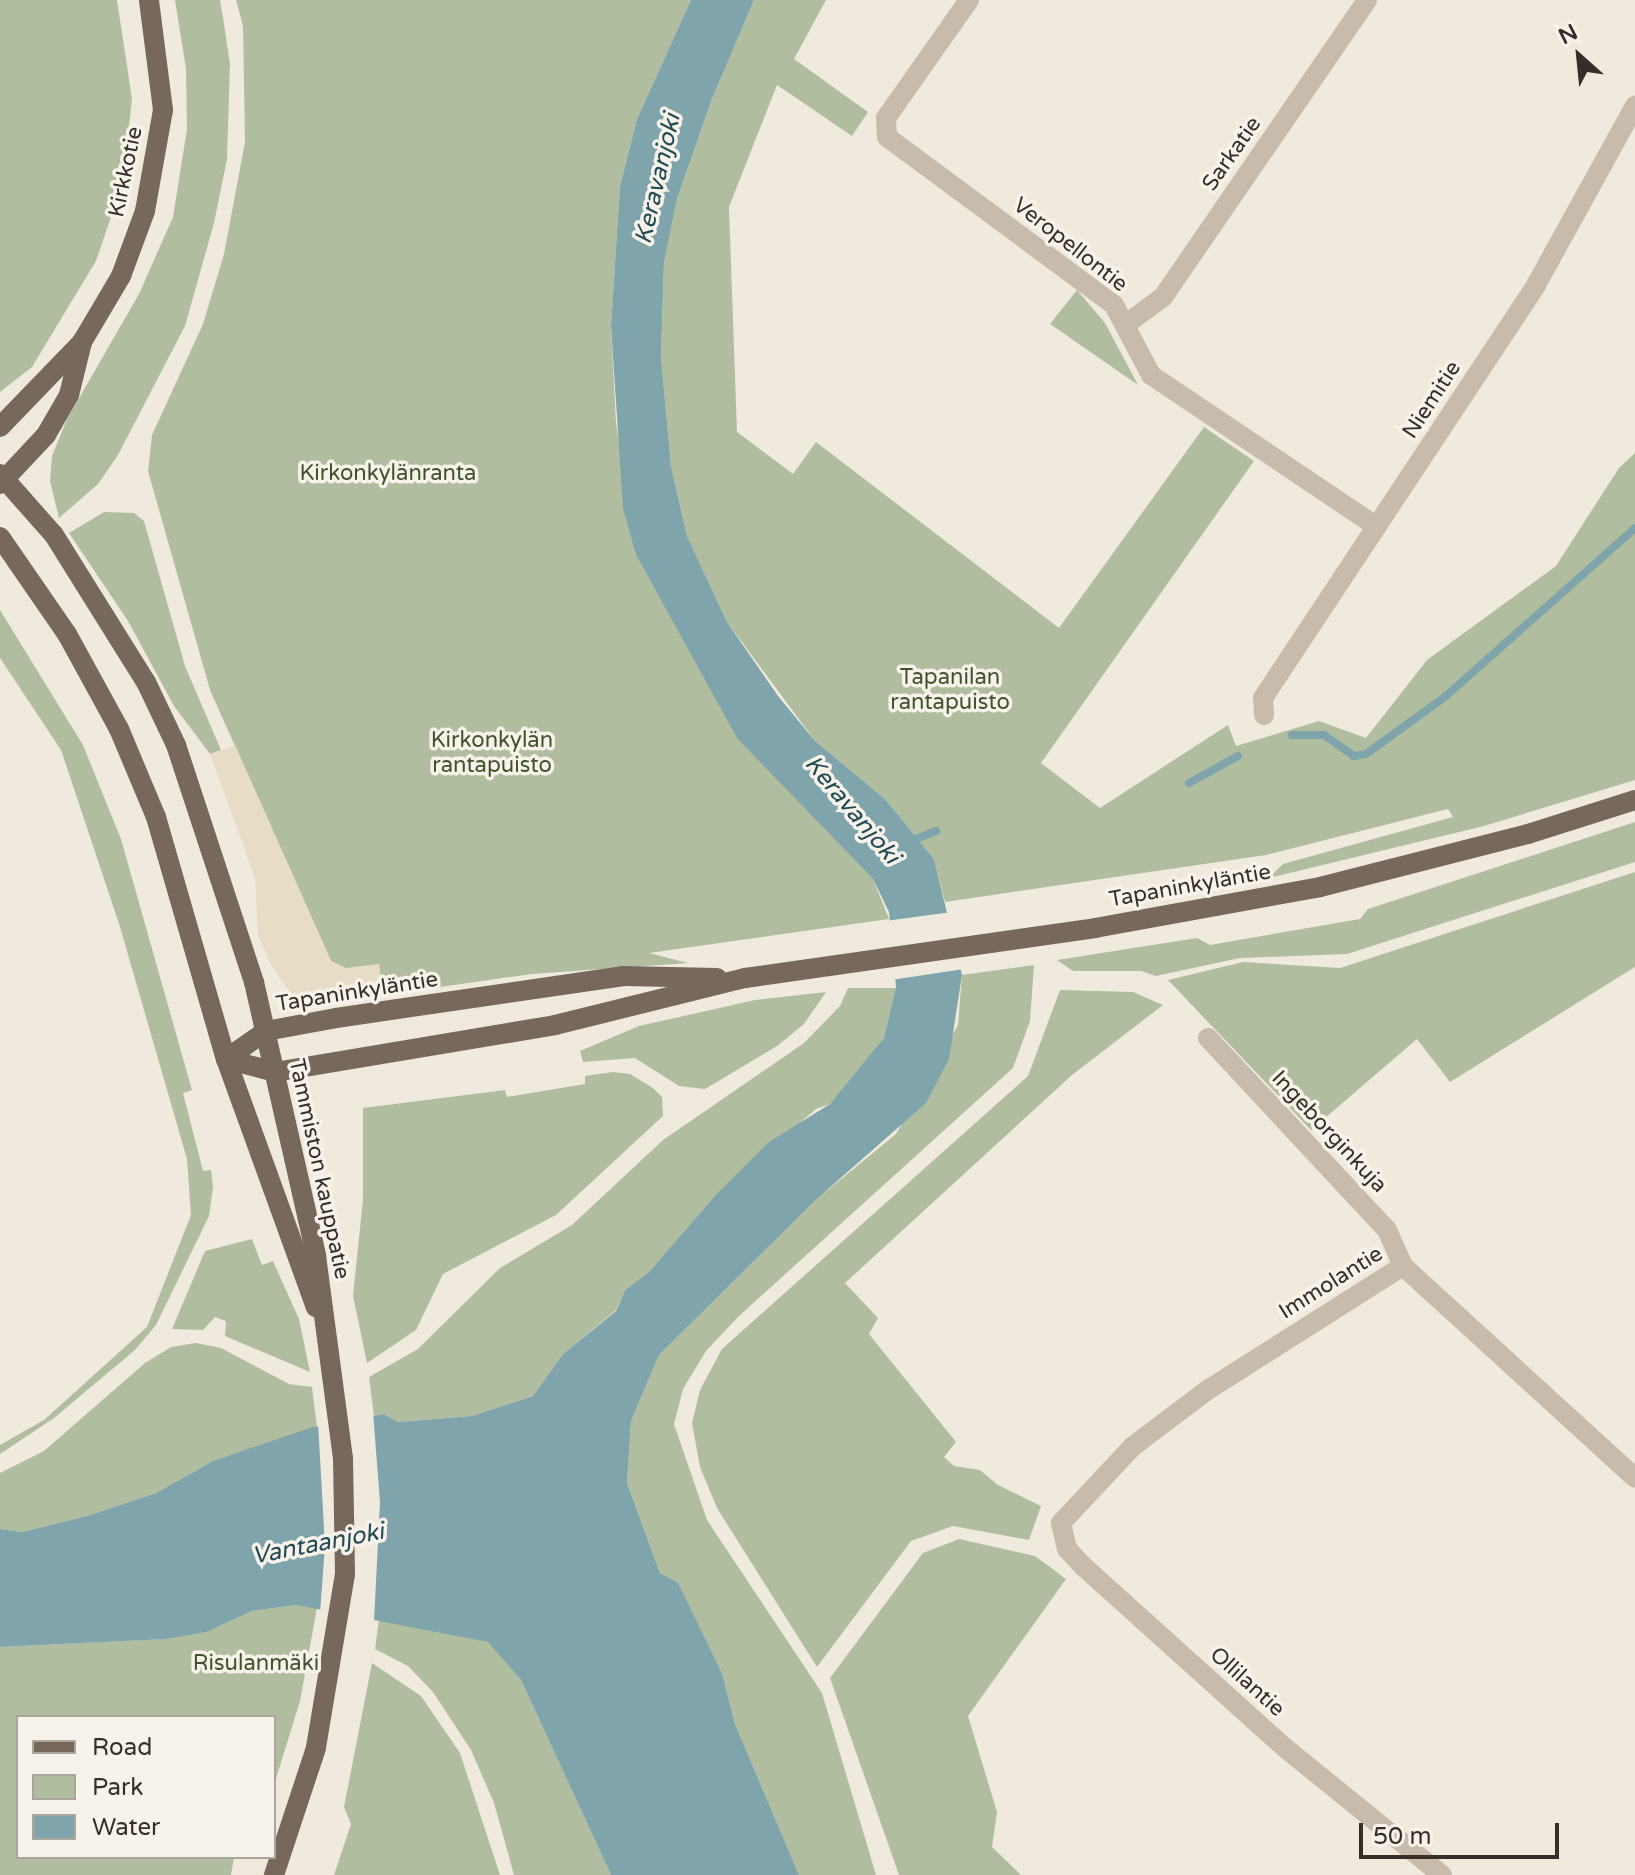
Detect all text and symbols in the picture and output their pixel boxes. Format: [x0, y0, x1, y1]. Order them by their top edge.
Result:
north arrow [1539, 16, 1619, 96]
text: N [1554, 19, 1582, 50]
water label: Keravanjoki [629, 111, 687, 247]
street label: Sarkatie [1197, 112, 1267, 196]
street label: Kirkkotie [104, 124, 148, 220]
street label: Veropellontie [1007, 192, 1133, 298]
street label: Niemitie [1397, 356, 1467, 444]
park label: Kirkonkylänranta [300, 461, 476, 487]
park label: Tapanilan rantapuisto [890, 664, 1010, 716]
park label: Kirkonkylän rantapuisto [431, 727, 553, 778]
water label: Keravanjoki [798, 750, 906, 870]
street label: Tapaninkyläntie [1107, 859, 1273, 913]
street label: Tapaninkyläntie [274, 966, 440, 1018]
street label: Tammiston kauppatie [283, 1056, 355, 1282]
street label: Ingeborginkuja [1266, 1066, 1392, 1198]
street label: Immolantie [1274, 1241, 1388, 1325]
water label: Vantaanjoki [250, 1517, 386, 1571]
street label: Ollilantie [1204, 1642, 1290, 1722]
park label: Risulanmäki [193, 1651, 319, 1677]
legend [16, 1715, 276, 1859]
text: Road [92, 1733, 152, 1762]
text: Park [92, 1773, 143, 1802]
scale bar [1363, 1807, 1563, 1857]
text: Water [92, 1813, 160, 1842]
text: 50 m [1373, 1822, 1431, 1851]

